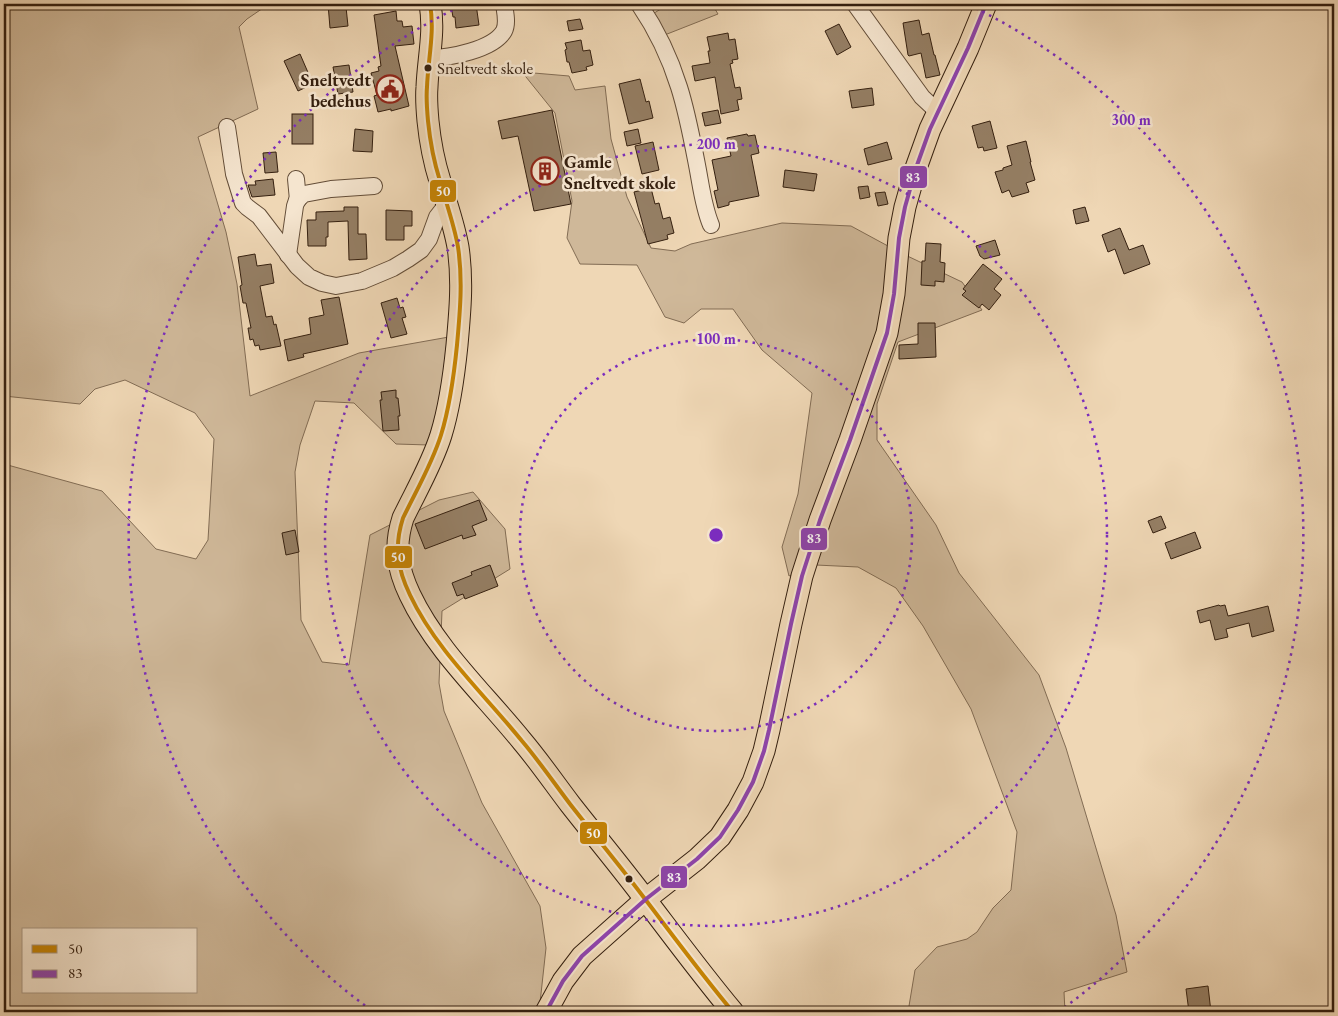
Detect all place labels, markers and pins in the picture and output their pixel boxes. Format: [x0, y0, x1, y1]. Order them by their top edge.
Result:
place label: Sneltvedt skole [437, 57, 533, 79]
marker: Sneltvedt skole [423, 63, 433, 73]
place label: Sneltvedt bedehus [301, 68, 371, 112]
public building icon: Sneltvedt bedehus [375, 74, 405, 104]
place label: Gamle Sneltvedt skole [564, 150, 676, 194]
building icon: Gamle Sneltvedt skole [530, 156, 560, 186]
centre of rings [707, 526, 725, 544]
unlabelled marker [624, 874, 634, 884]

